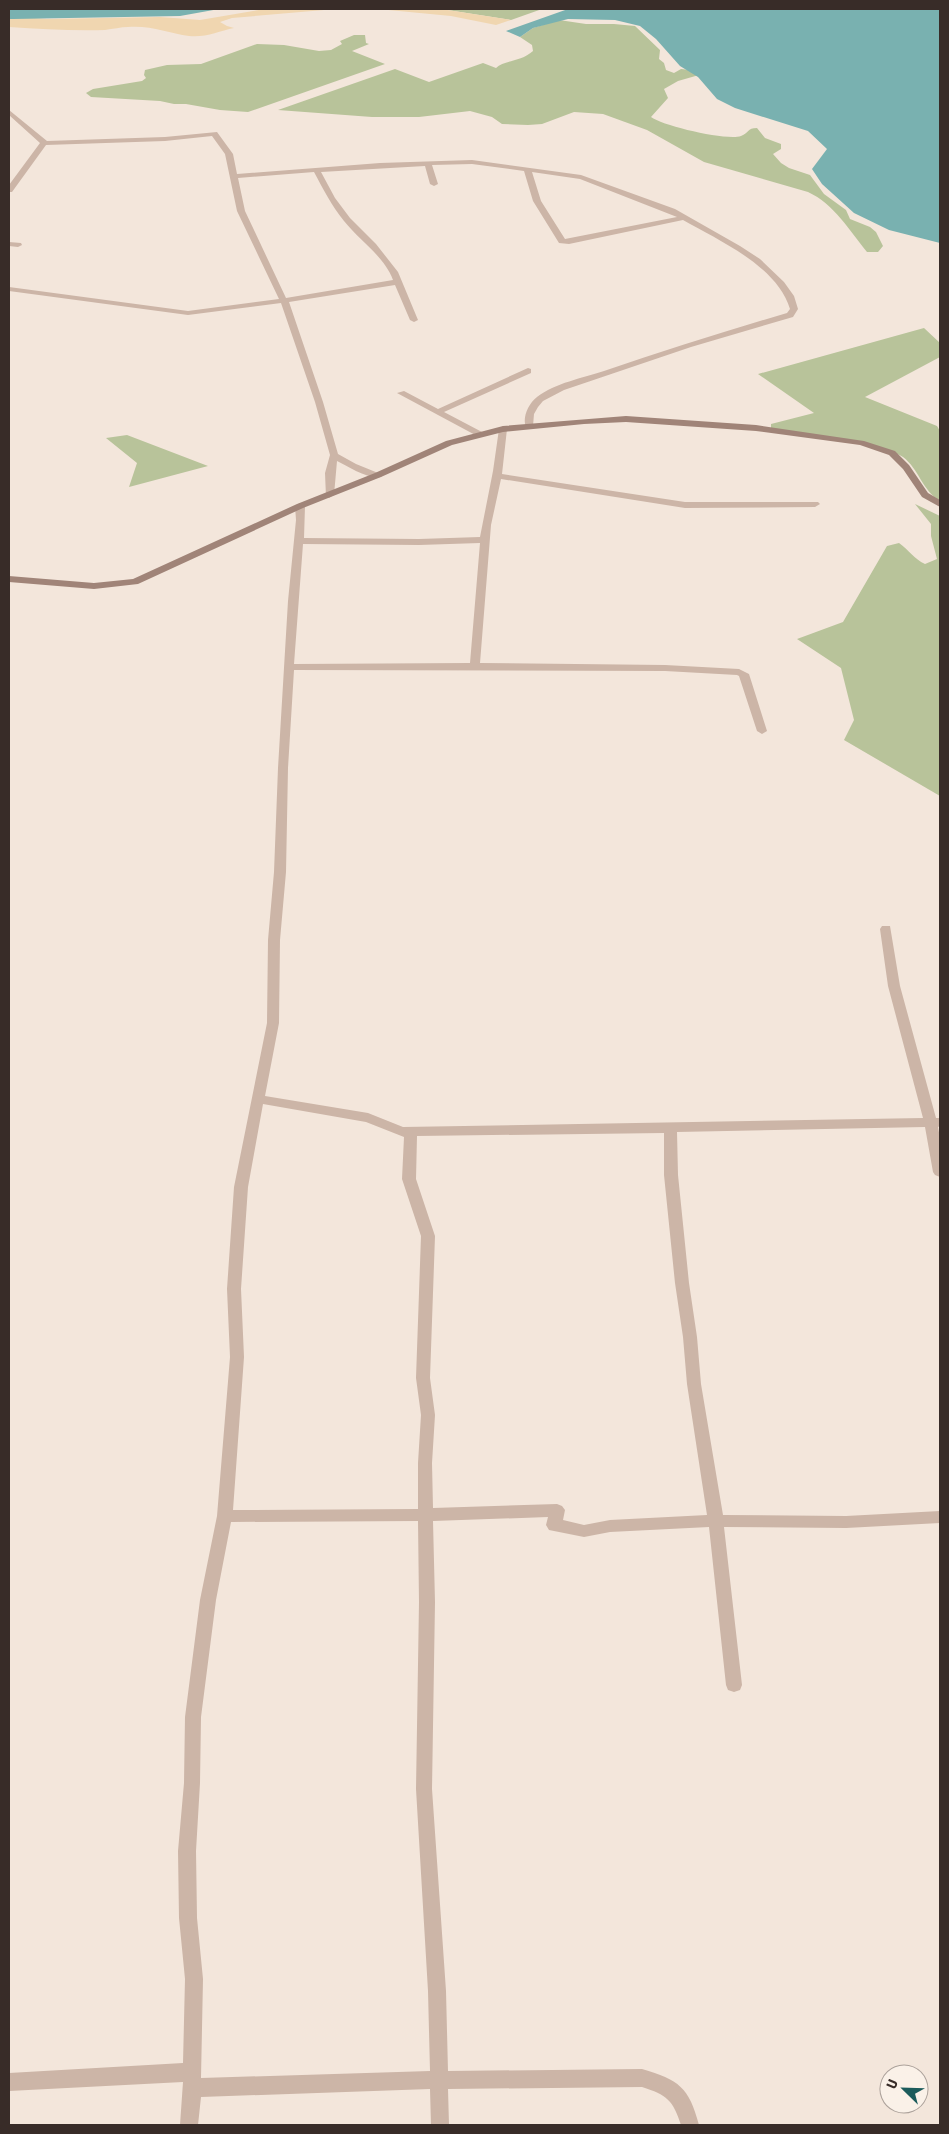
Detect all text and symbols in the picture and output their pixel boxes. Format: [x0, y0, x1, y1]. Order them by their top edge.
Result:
north arrow [879, 2064, 929, 2114]
text: U [883, 2077, 901, 2091]

